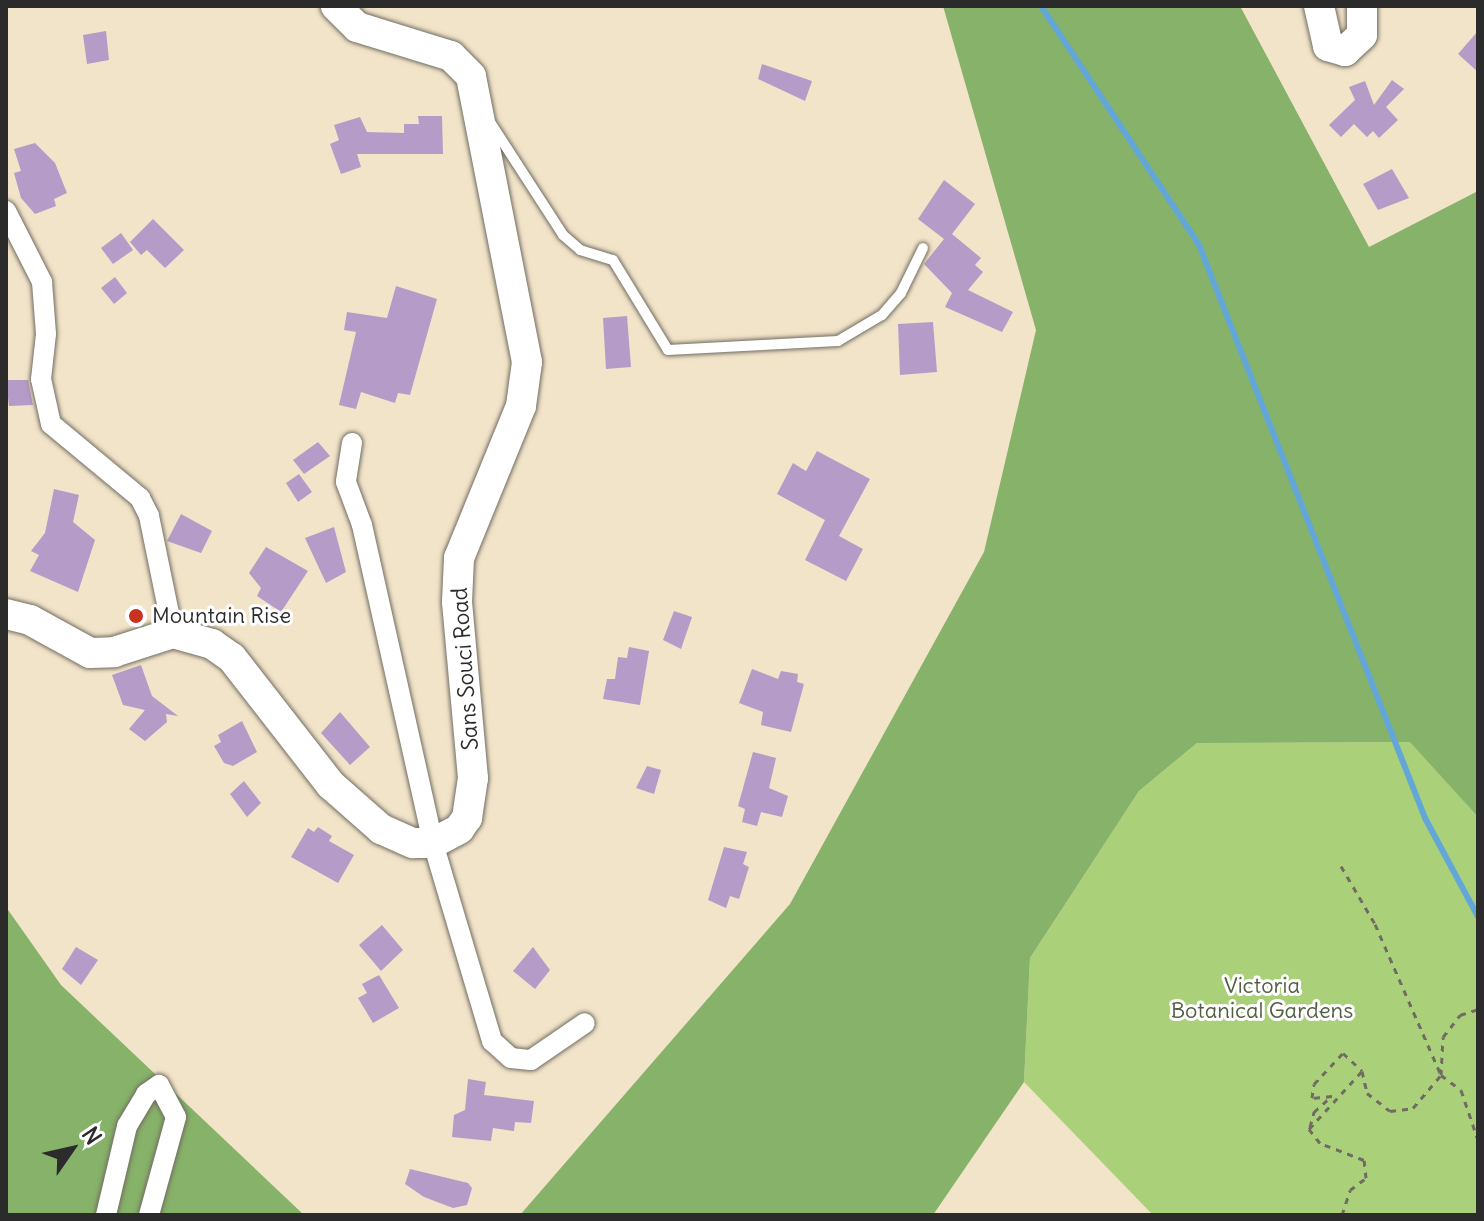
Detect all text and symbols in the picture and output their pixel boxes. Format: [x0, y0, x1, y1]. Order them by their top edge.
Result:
street label: Sans Souci Road [446, 587, 484, 751]
place label: Mountain Rise [152, 603, 291, 629]
marker: Mountain Rise [127, 607, 145, 625]
park label: Victoria Botanical Gardens [1171, 972, 1353, 1024]
north arrow [32, 1109, 112, 1189]
text: N [76, 1121, 108, 1150]

